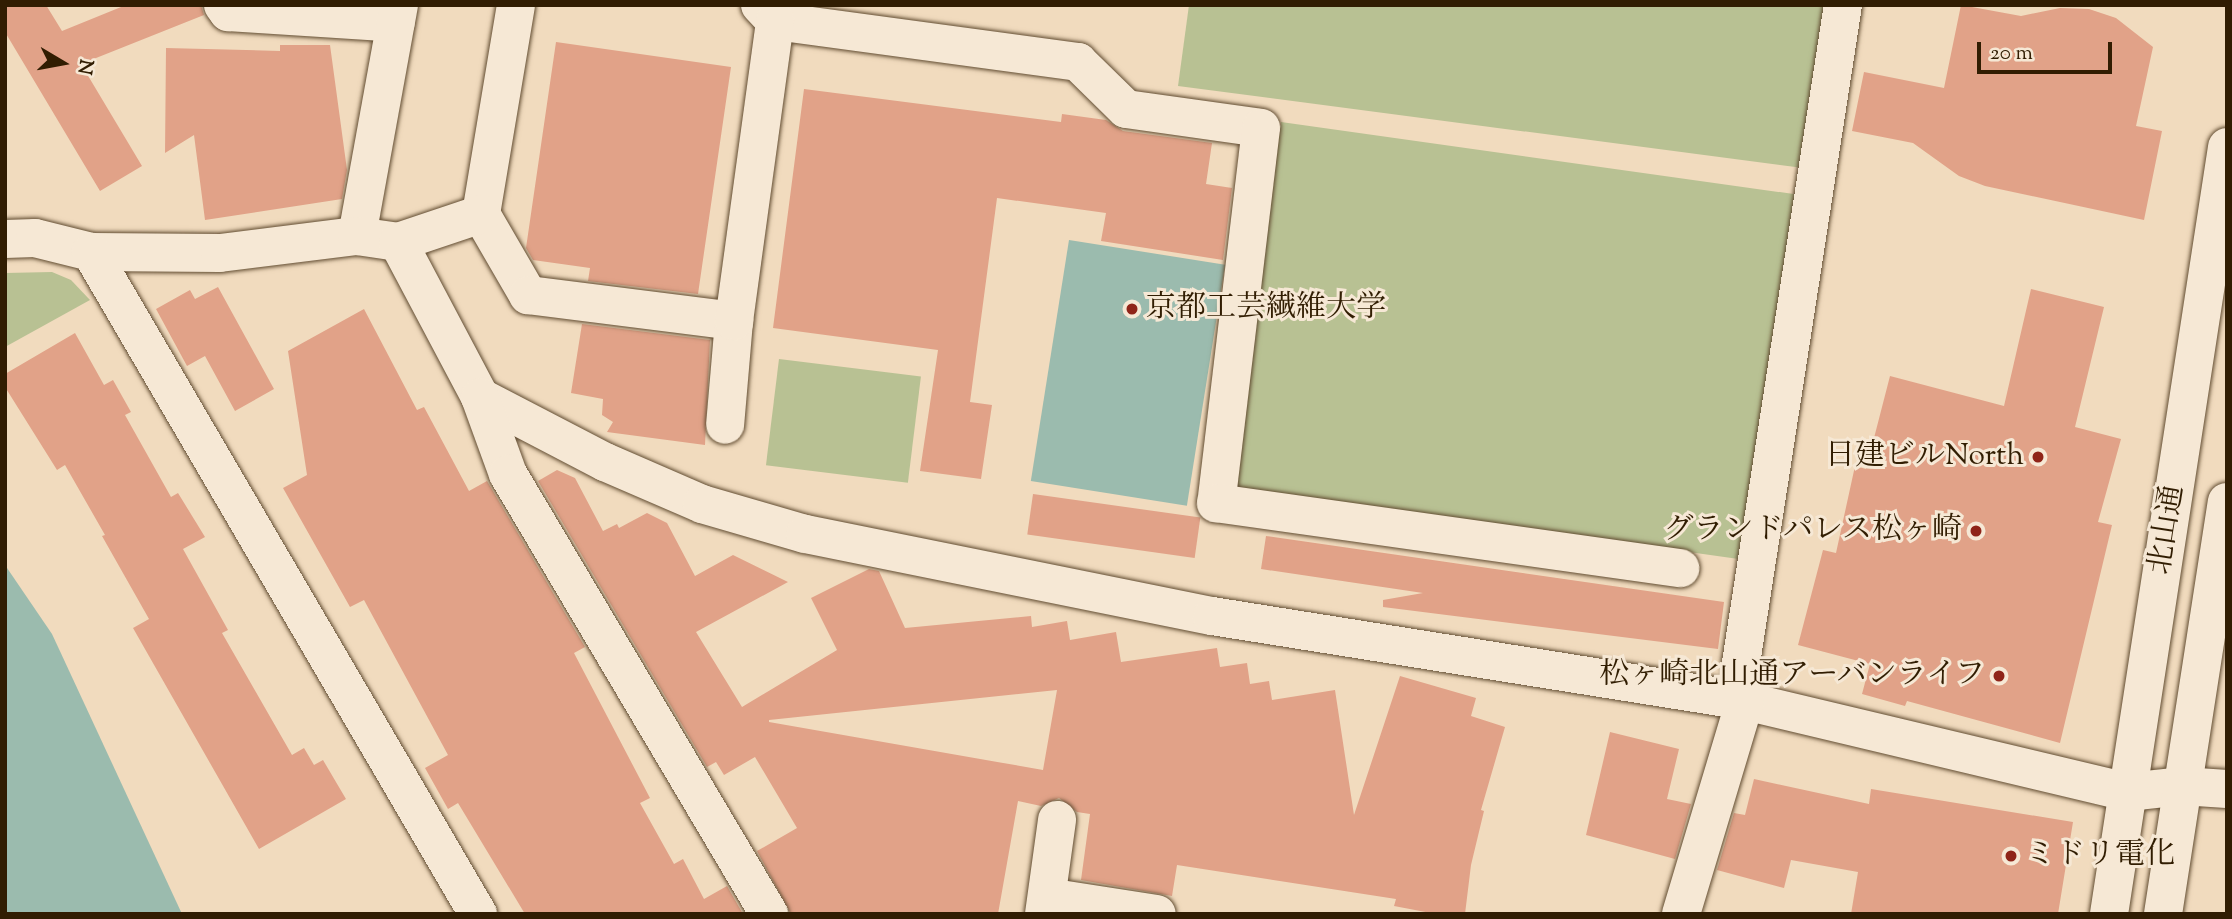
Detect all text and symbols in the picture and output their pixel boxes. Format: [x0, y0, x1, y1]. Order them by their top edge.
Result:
north arrow [28, 28, 98, 98]
scale bar [1980, 28, 2115, 72]
text: 20 m [1990, 39, 2033, 69]
text: N [70, 57, 99, 77]
place label: 京都工芸繊維大学 [1146, 291, 1386, 327]
marker: 京都工芸繊維大学 [1124, 301, 1140, 317]
place label: 日建ビルNorth [1825, 439, 2024, 475]
marker: 日建ビルNorth [2030, 449, 2046, 465]
street label: 北山通 [2143, 483, 2193, 577]
place label: グランドパレス松ヶ崎 [1662, 513, 1962, 549]
marker: グランドパレス松ヶ崎 [1968, 523, 1984, 539]
place label: 松ヶ崎北山通アーバンライフ [1596, 658, 1985, 694]
marker: 松ヶ崎北山通アーバンライフ [1991, 668, 2007, 684]
place label: ミドリ電化 [2025, 838, 2175, 874]
marker: ミドリ電化 [2003, 848, 2019, 864]

